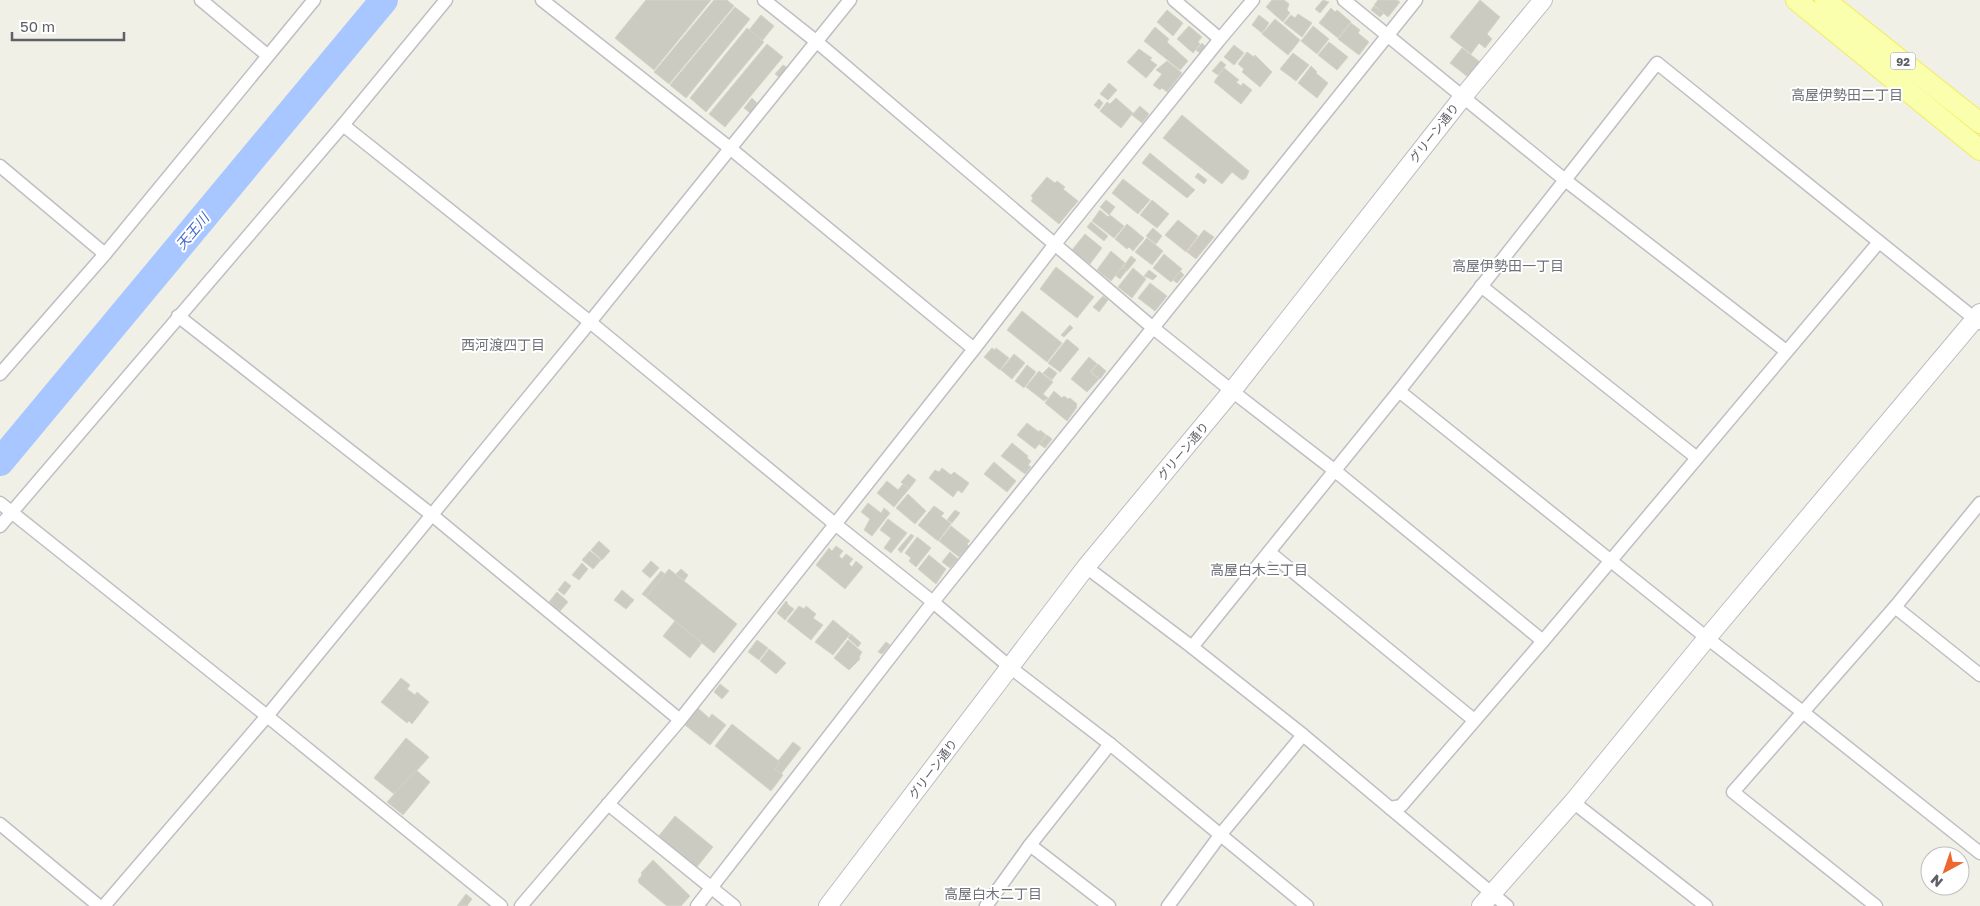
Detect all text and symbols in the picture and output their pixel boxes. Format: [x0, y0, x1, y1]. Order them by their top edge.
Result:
scale bar [12, 10, 125, 42]
text: 50 m [20, 17, 55, 35]
road number: 92 [1890, 52, 1916, 70]
district label: 高屋伊勢田二丁目 [1791, 86, 1903, 103]
street label: グリーン通り [1406, 100, 1462, 166]
water label: 天王川 [172, 208, 213, 253]
district label: 高屋伊勢田一丁目 [1452, 257, 1564, 274]
district label: 西河渡四丁目 [461, 336, 545, 353]
street label: グリーン通り [1154, 419, 1212, 483]
district label: 高屋白木三丁目 [1210, 561, 1308, 578]
street label: グリーン通り [906, 736, 960, 802]
north arrow [1920, 846, 1970, 896]
text: N [1927, 871, 1946, 891]
district label: 高屋白木二丁目 [944, 885, 1042, 902]

